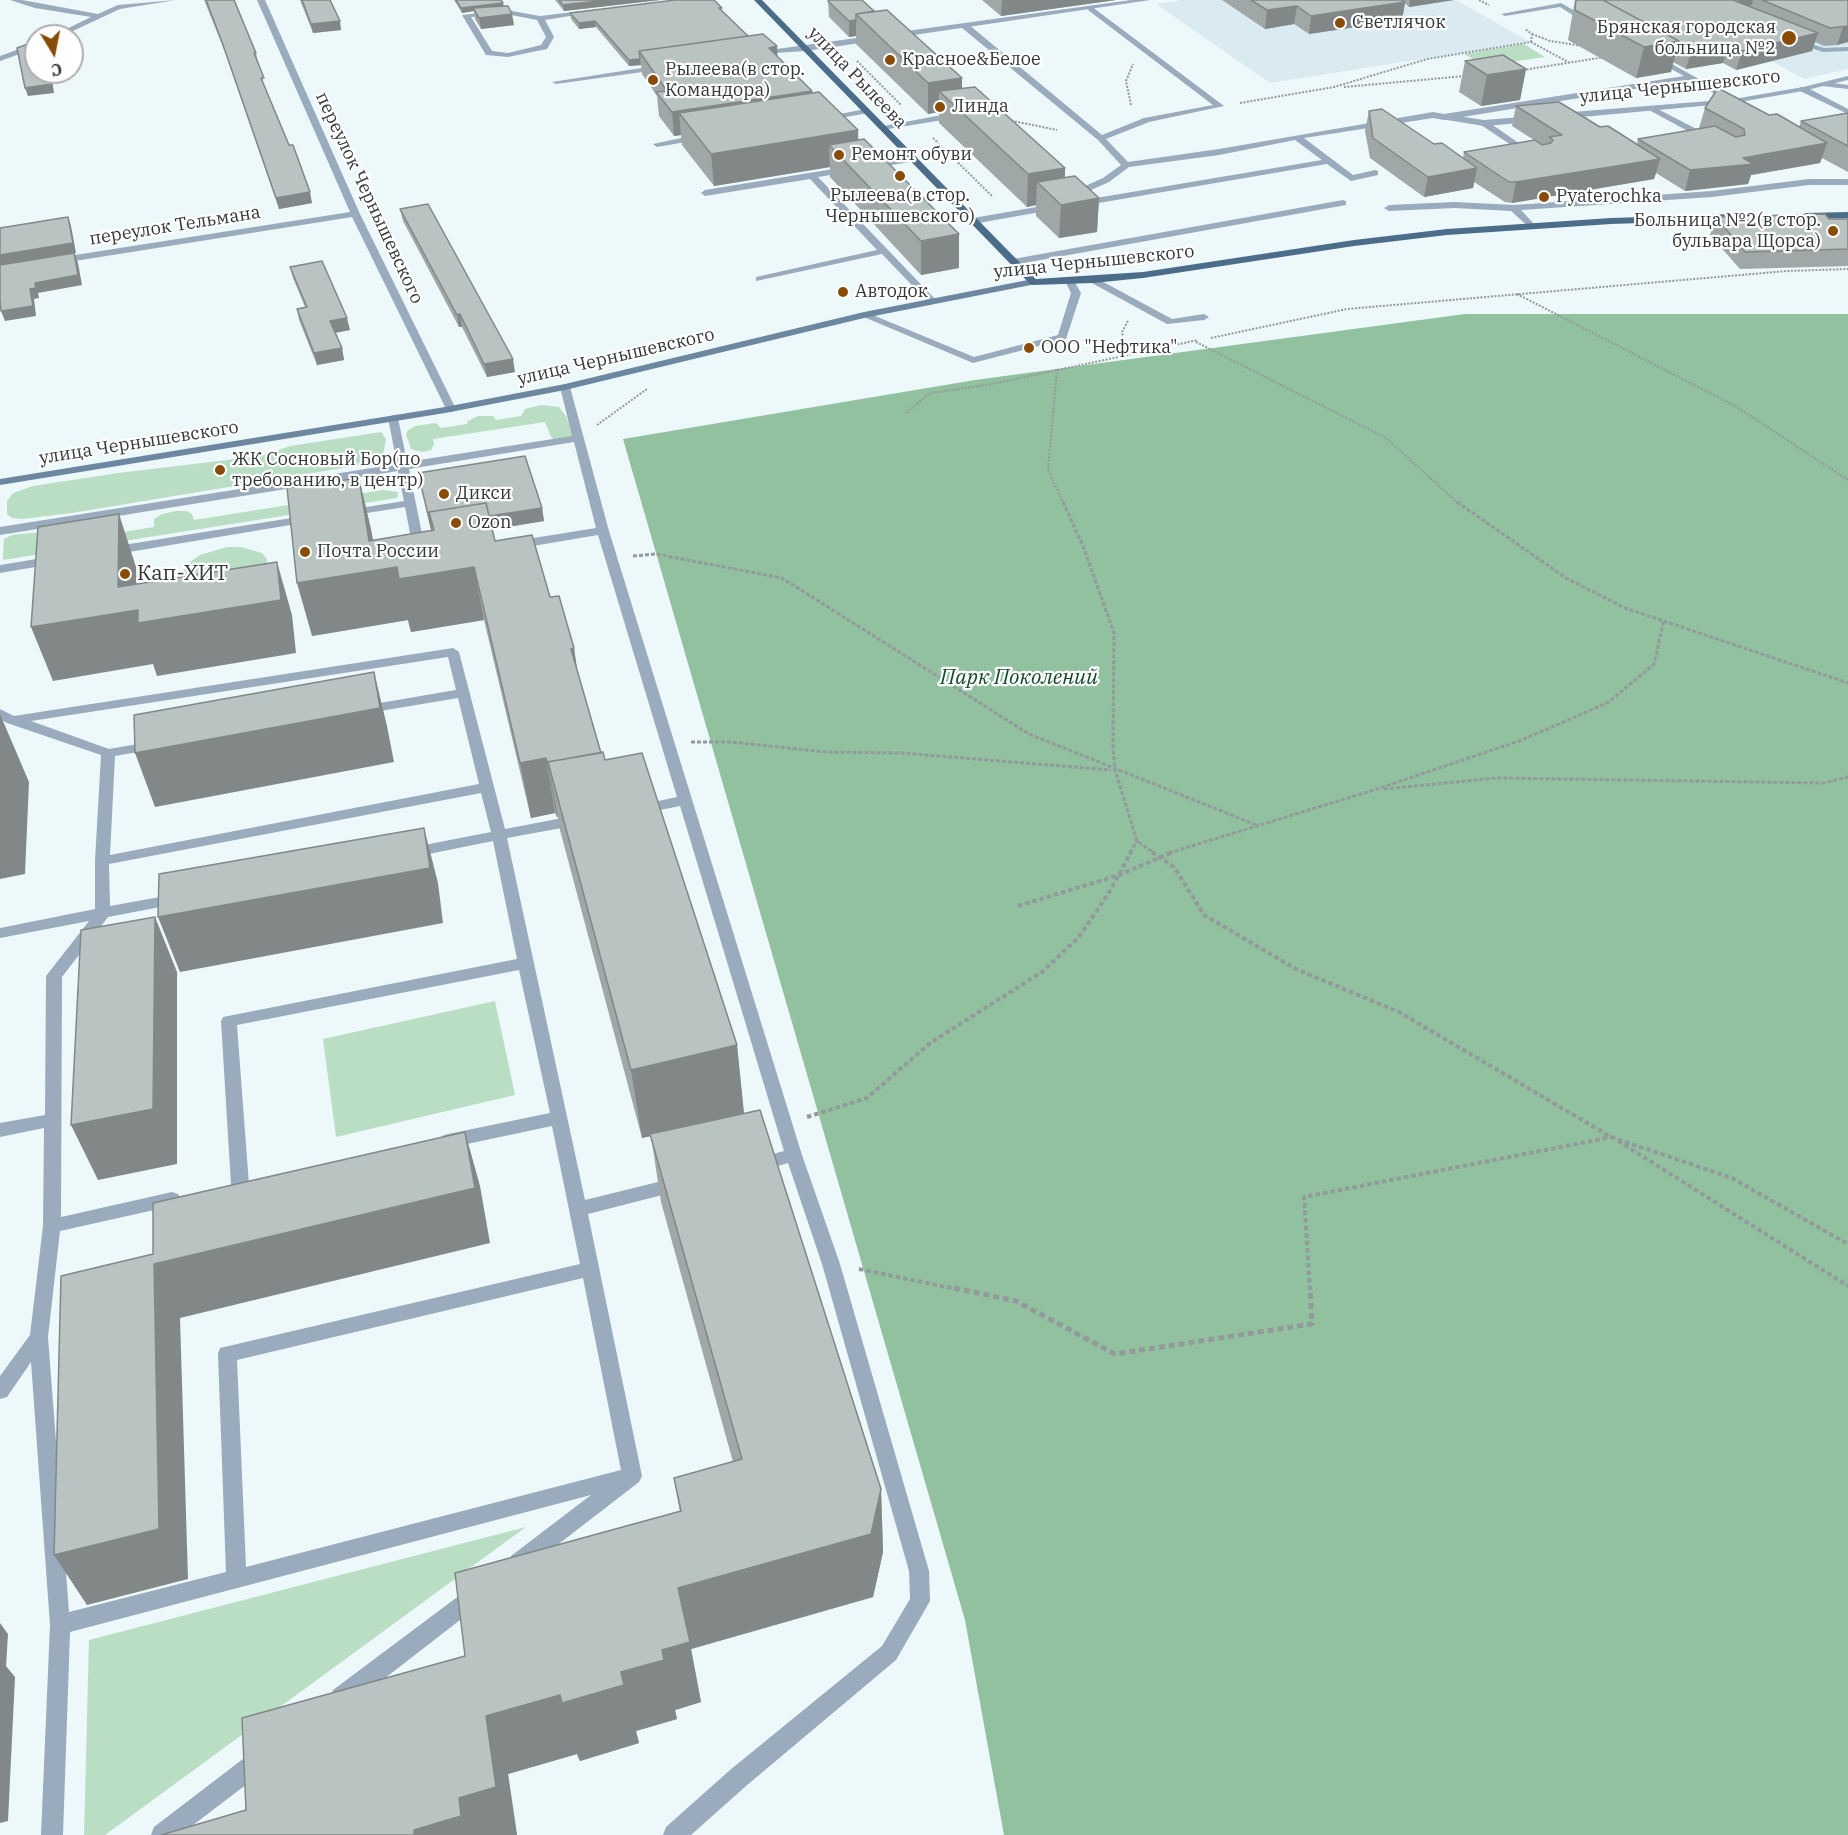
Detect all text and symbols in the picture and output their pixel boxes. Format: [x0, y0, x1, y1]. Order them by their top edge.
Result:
place label: Светлячок [1352, 12, 1446, 34]
marker: Светлячок [1333, 16, 1347, 30]
place label: Брянская городская больница №2 [1597, 17, 1776, 60]
street label: улица Рылеева [803, 23, 911, 133]
north arrow [24, 24, 84, 84]
marker: Брянская городская больница №2 [1780, 29, 1798, 47]
place label: Красное&Белое [902, 49, 1041, 71]
marker: Красное&Белое [883, 53, 897, 67]
text: С [50, 59, 64, 81]
place label: Рылеева(в стор. Командора) [665, 59, 805, 101]
street label: улица Чернышевского [1579, 66, 1781, 108]
marker: Рылеева(в стор. Командора) [646, 73, 660, 87]
street label: переулок Чернышевского [310, 89, 428, 307]
place label: Линда [952, 96, 1009, 118]
marker: Линда [933, 100, 947, 114]
place label: Ремонт обуви [851, 144, 972, 166]
marker: Ремонт обуви [832, 148, 846, 162]
marker: Рылеева(в стор. Чернышевского) [893, 169, 907, 183]
place label: Рылеева(в стор. Чернышевского) [825, 185, 975, 228]
place label: Pyaterochka [1556, 186, 1662, 208]
marker: Pyaterochka [1537, 190, 1551, 204]
street label: переулок Тельмана [88, 202, 262, 250]
place label: Больница №2(в стор. бульвара Щорса) [1634, 210, 1821, 252]
marker: Больница №2(в стор. бульвара Щорса) [1826, 224, 1840, 238]
street label: улица Чернышевского [993, 241, 1195, 283]
place label: Автодок [855, 281, 928, 303]
marker: Автодок [836, 285, 850, 299]
street label: улица Чернышевского [515, 324, 717, 390]
place label: ООО "Нефтика" [1041, 337, 1177, 359]
marker: ООО "Нефтика" [1022, 341, 1036, 355]
street label: улица Чернышевского [38, 417, 240, 469]
place label: ЖК Сосновый Бор(по требованию, в центр) [232, 449, 423, 492]
marker: ЖК Сосновый Бор(по требованию, в центр) [213, 463, 227, 477]
place label: Дикси [456, 483, 512, 505]
marker: Дикси [437, 487, 451, 501]
place label: Ozon [468, 512, 512, 534]
marker: Ozon [449, 516, 463, 530]
place label: Почта России [317, 541, 439, 563]
marker: Почта России [298, 545, 312, 559]
place label: Кап-ХИТ [137, 561, 228, 587]
marker: Кап-ХИТ [118, 567, 132, 581]
park label: Парк Поколений [940, 665, 1098, 691]

